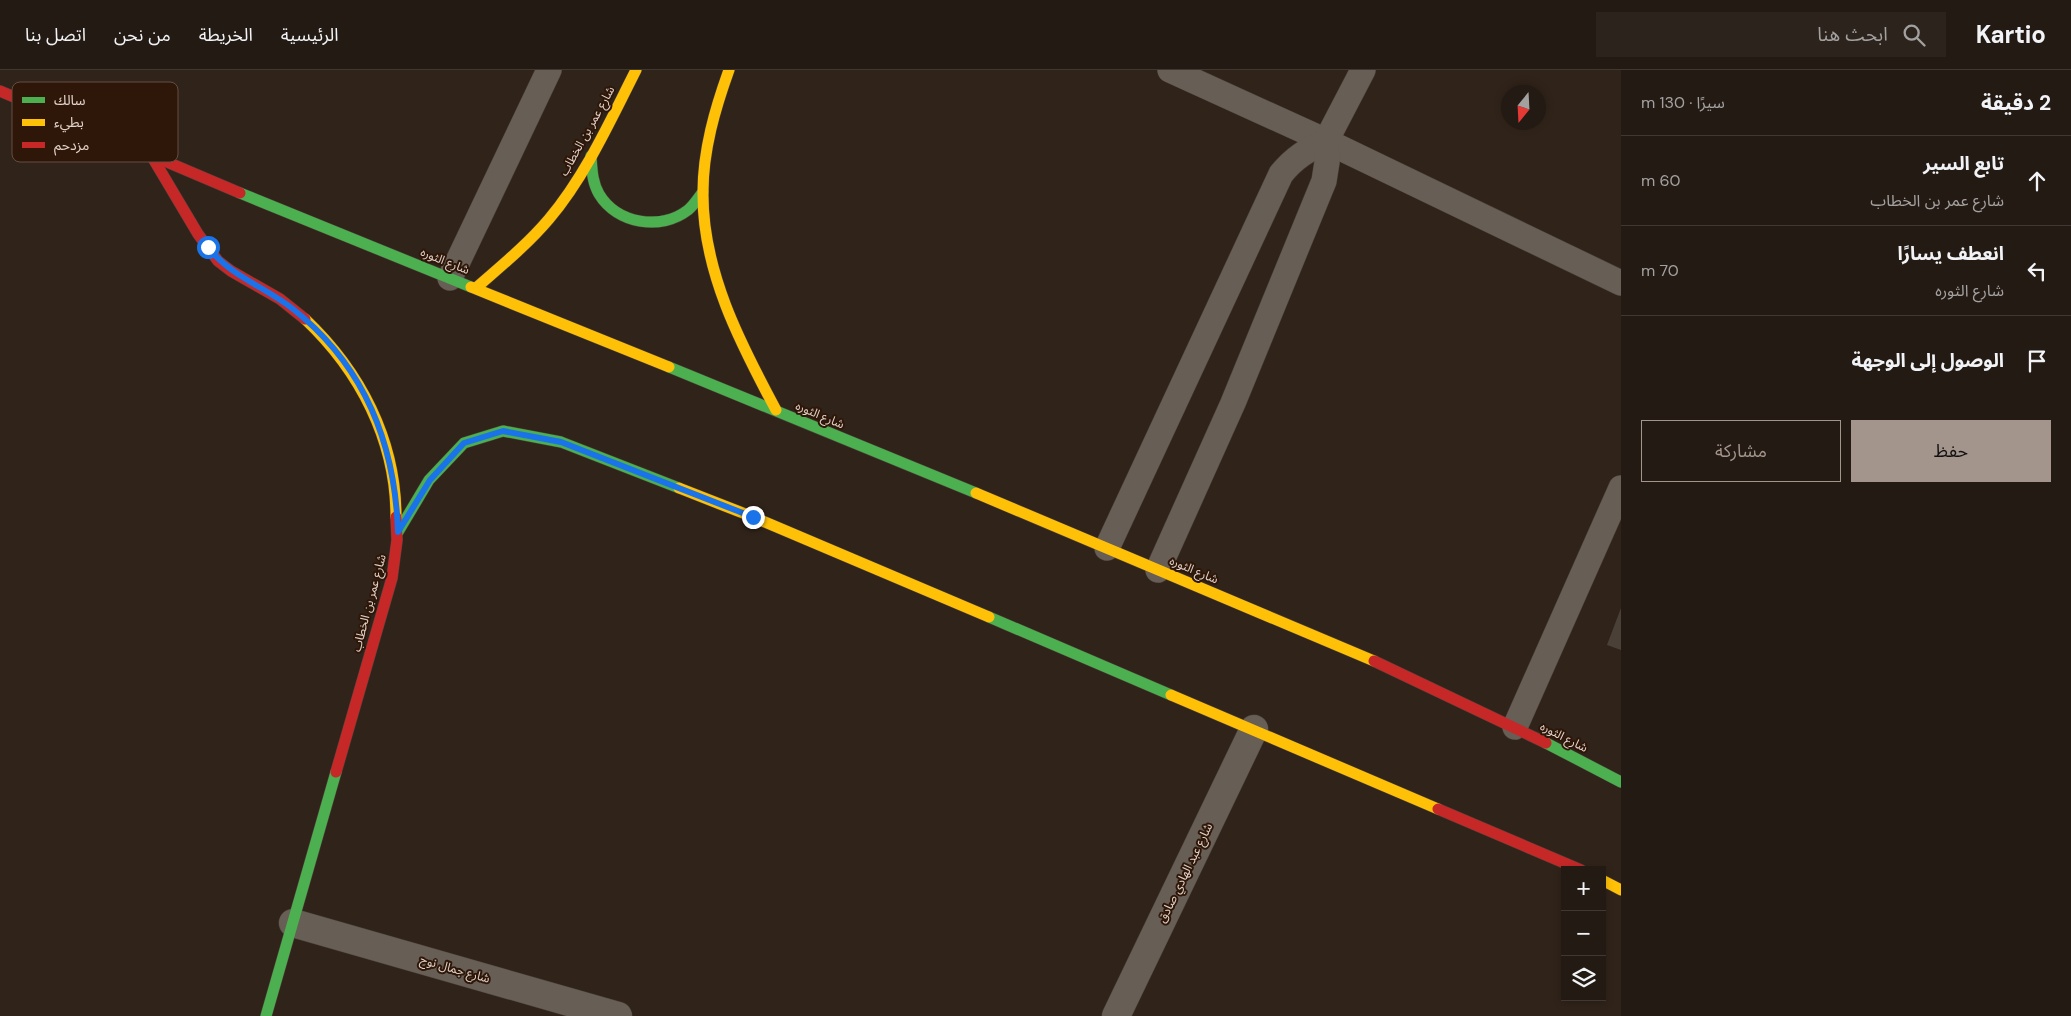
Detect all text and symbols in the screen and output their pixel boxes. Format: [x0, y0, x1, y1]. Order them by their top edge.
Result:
search box [1596, 12, 1946, 57]
text: Kartio [1976, 19, 2046, 50]
icon: search [1900, 21, 1928, 49]
text: ابحث هنا [1817, 22, 1888, 47]
text: اتصل بنا [25, 23, 86, 47]
text: من نحن [114, 23, 171, 47]
text: الخريطة [199, 23, 253, 47]
text: الرئيسية [281, 23, 339, 47]
legend [12, 82, 178, 162]
street label: شارع عمر بن الخطاب [556, 83, 619, 179]
north arrow [1501, 85, 1546, 130]
text: 2 دقيقة [1981, 89, 2051, 117]
text: سالك [54, 91, 86, 109]
text: سيرًا · 130 m [1641, 92, 1725, 113]
text: بطيء [54, 113, 84, 133]
text: مزدحم [54, 136, 89, 156]
text: تابع السير [1923, 151, 2004, 176]
icon: ahead [2023, 167, 2051, 195]
text: 60 m [1641, 170, 1681, 191]
text: شارع عمر بن الخطاب [1870, 190, 2004, 211]
route start [197, 236, 220, 259]
text: انعطف يسارًا [1897, 241, 2004, 266]
street label: شارع الثوره [418, 244, 472, 279]
icon: left [2023, 257, 2051, 285]
text: 70 m [1641, 260, 1679, 281]
text: شارع الثوره [1935, 280, 2004, 301]
icon: arrive [2023, 347, 2051, 375]
text: الوصول إلى الوجهة [1852, 348, 2004, 373]
street label: شارع الثوره [793, 398, 847, 433]
button: مشاركة [1641, 420, 1841, 482]
button: حفظ [1851, 420, 2051, 482]
route end [742, 506, 765, 529]
street label: شارع عمر بن الخطاب [348, 553, 391, 654]
street label: شارع الثوره [1167, 553, 1221, 588]
street label: شارع الثوره [1537, 718, 1591, 757]
street label: شارع عبد الهادي صادق [1154, 820, 1218, 926]
map controls [1561, 866, 1606, 1001]
button: + [1561, 866, 1606, 911]
button: − [1561, 911, 1606, 956]
street label: شارع جمال نوح [418, 951, 492, 988]
button: layers [1561, 956, 1606, 1001]

